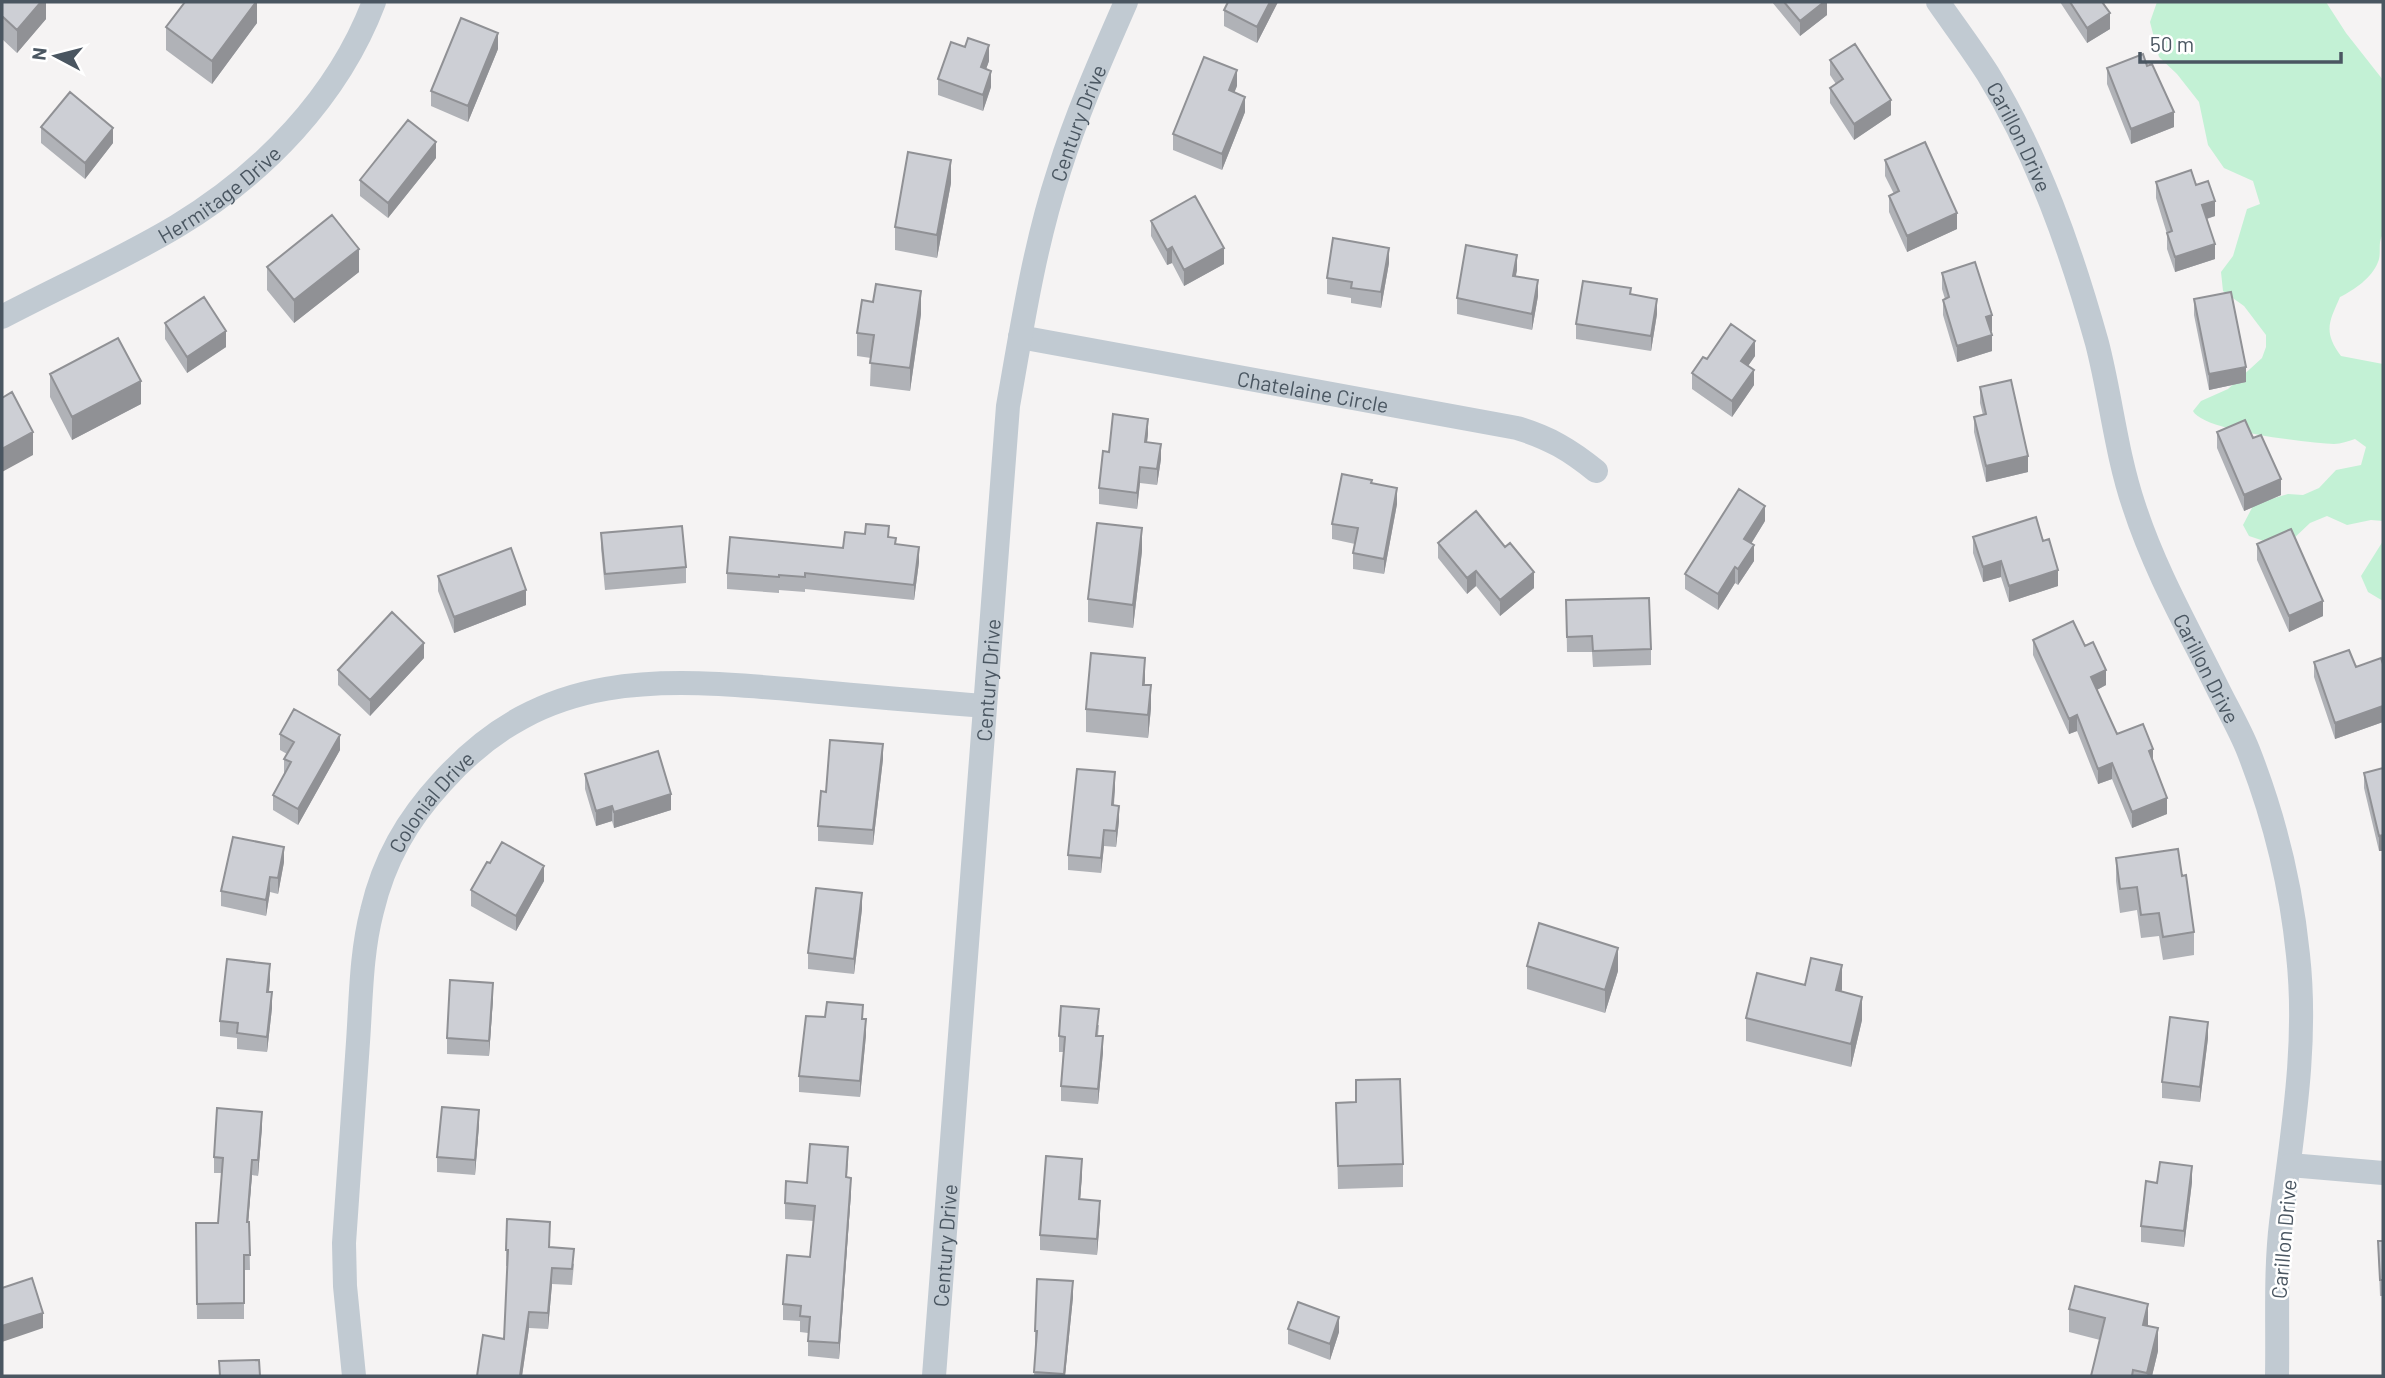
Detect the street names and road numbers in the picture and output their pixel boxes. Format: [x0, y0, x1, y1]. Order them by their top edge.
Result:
street label: Century Drive [1044, 60, 1110, 184]
street label: Carillon Drive [1983, 77, 2058, 195]
street label: Hermitage Drive [153, 140, 285, 247]
street label: Chatelaine Circle [1235, 365, 1391, 417]
street label: Carillon Drive [2169, 609, 2246, 727]
street label: Century Drive [970, 618, 1004, 742]
street label: Colonial Drive [383, 745, 478, 857]
street label: Carillon Drive [2265, 1178, 2301, 1300]
street label: Century Drive [927, 1183, 961, 1308]

